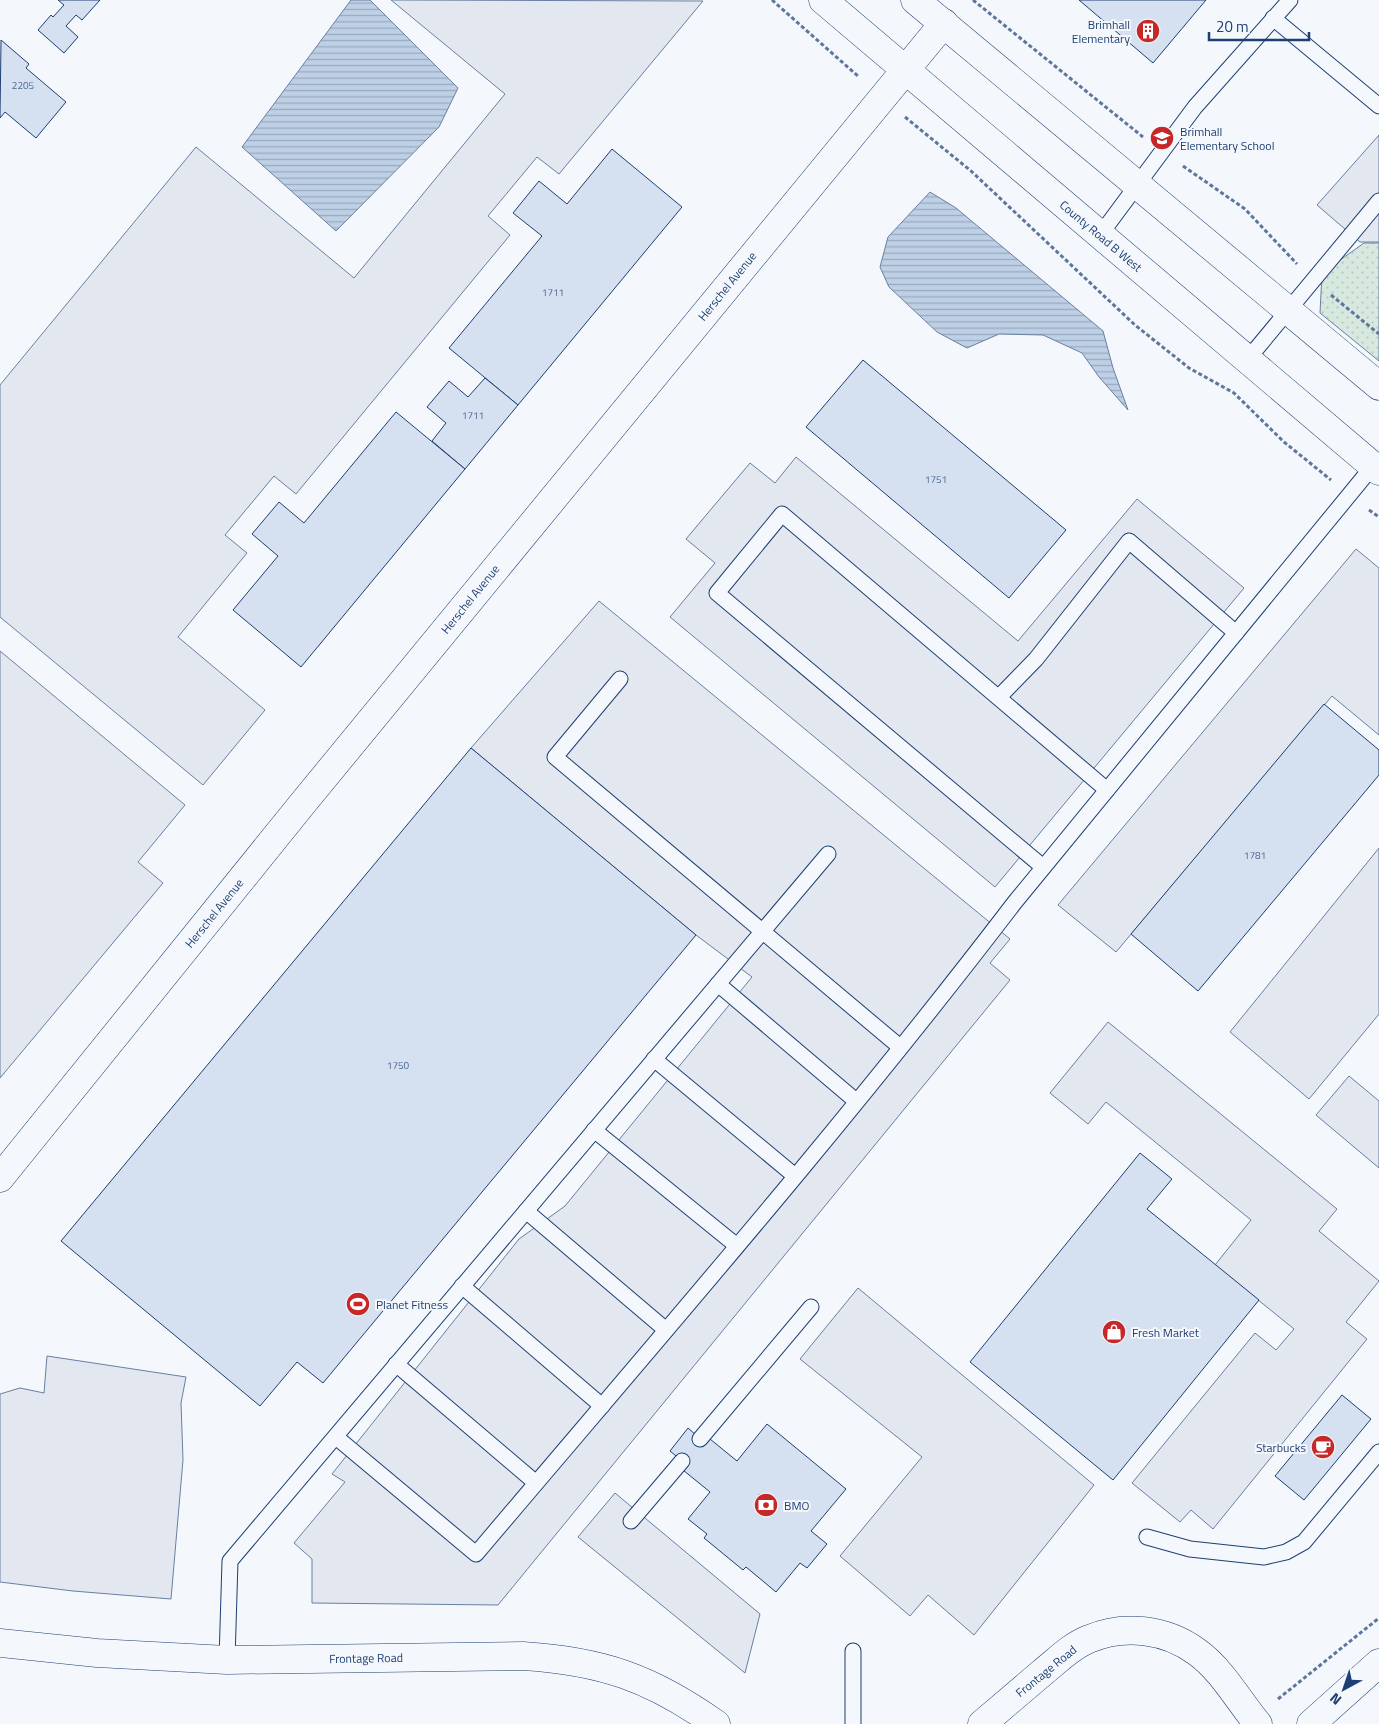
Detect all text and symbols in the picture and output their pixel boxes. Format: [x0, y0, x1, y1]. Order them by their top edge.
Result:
scale bar [1209, 10, 1309, 42]
place label: Brimhall Elementary [1072, 15, 1130, 48]
text: 20 m [1216, 15, 1249, 38]
building icon: Brimhall Elementary [1135, 18, 1161, 44]
house number: 2205 [12, 78, 35, 93]
place label: Brimhall Elementary School [1180, 122, 1274, 155]
school or university icon: Brimhall Elementary School [1149, 125, 1175, 151]
street label: County Road B West [1055, 196, 1147, 277]
street label: Herschel Avenue [693, 247, 761, 325]
house number: 1711 [542, 285, 564, 300]
house number: 1711 [462, 408, 484, 423]
house number: 1751 [925, 472, 947, 487]
street label: Herschel Avenue [436, 560, 504, 638]
house number: 1781 [1244, 848, 1266, 863]
street label: Herschel Avenue [180, 874, 248, 952]
house number: 1750 [387, 1058, 410, 1073]
sports icon: Planet Fitness [345, 1291, 371, 1317]
place label: Planet Fitness [376, 1295, 448, 1314]
shop icon: Fresh Market [1101, 1319, 1127, 1345]
place label: Fresh Market [1132, 1323, 1200, 1342]
cafe icon: Starbucks [1310, 1434, 1336, 1460]
place label: Starbucks [1256, 1438, 1306, 1457]
bank icon: BMO [753, 1492, 779, 1518]
place label: BMO [784, 1496, 809, 1515]
street label: Frontage Road [1011, 1640, 1081, 1702]
street label: Frontage Road [329, 1648, 403, 1668]
north arrow [1319, 1664, 1369, 1714]
text: N [1325, 1688, 1346, 1711]

